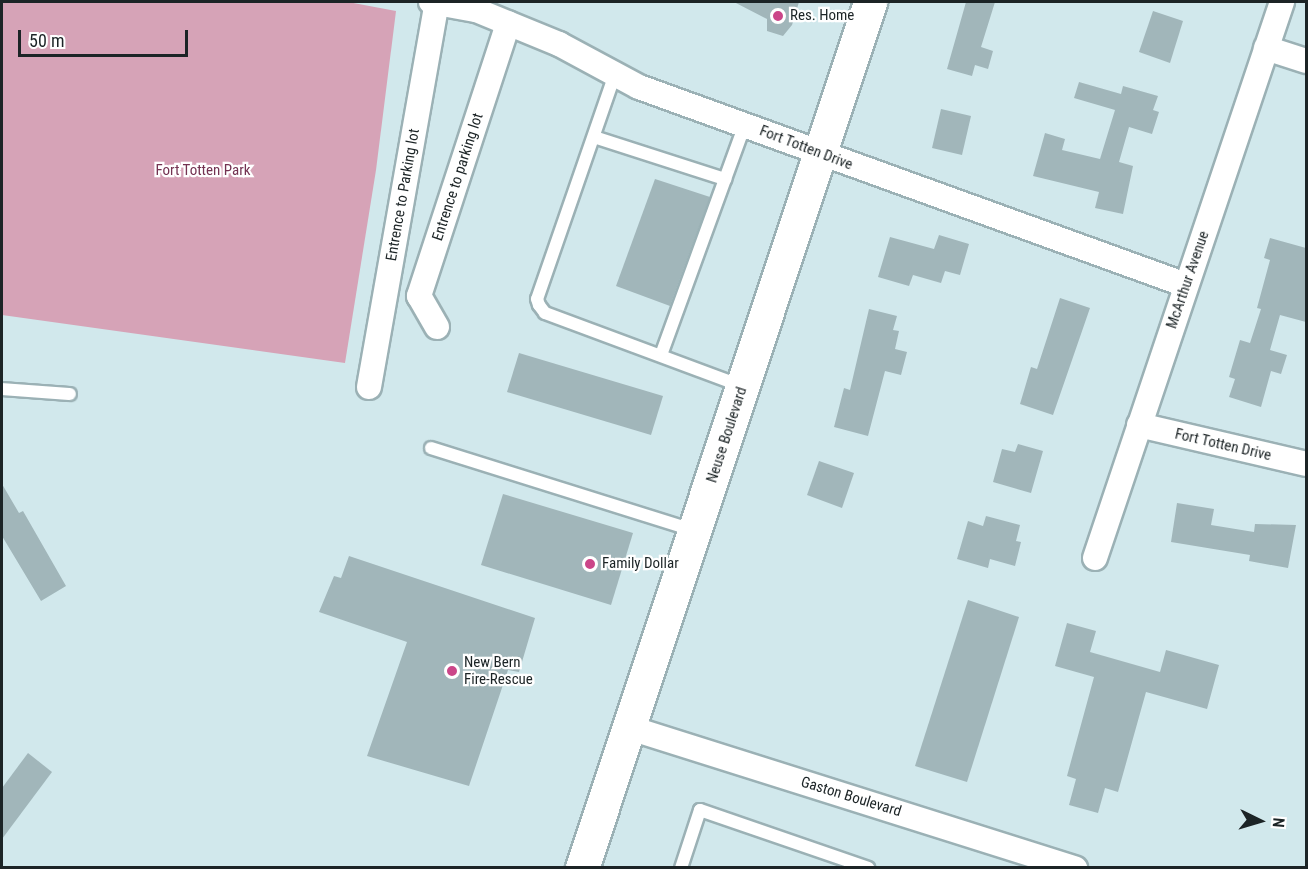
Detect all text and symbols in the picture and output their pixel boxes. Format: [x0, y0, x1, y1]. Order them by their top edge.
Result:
place label: Res. Home [790, 7, 854, 25]
marker: Res. Home [771, 9, 785, 23]
scale bar [21, 18, 190, 56]
text: 50 m [29, 30, 64, 51]
street label: Entrence to parking lot [429, 111, 487, 243]
street label: Fort Totten Drive [757, 122, 855, 174]
street label: Entrence to Parking lot [382, 127, 424, 263]
park label: Fort Totten Park [155, 162, 251, 180]
street label: McArthur Avenue [1163, 229, 1213, 331]
street label: Neuse Boulevard [703, 385, 751, 485]
street label: Fort Totten Drive [1173, 425, 1273, 465]
place label: Family Dollar [602, 555, 679, 573]
marker: Family Dollar [583, 557, 597, 571]
place label: New Bern Fire-Rescue [464, 653, 533, 688]
marker: New Bern Fire-Rescue [445, 664, 459, 678]
street label: Gaston Boulevard [799, 773, 903, 821]
north arrow [1230, 791, 1290, 851]
text: N [1269, 817, 1288, 828]

